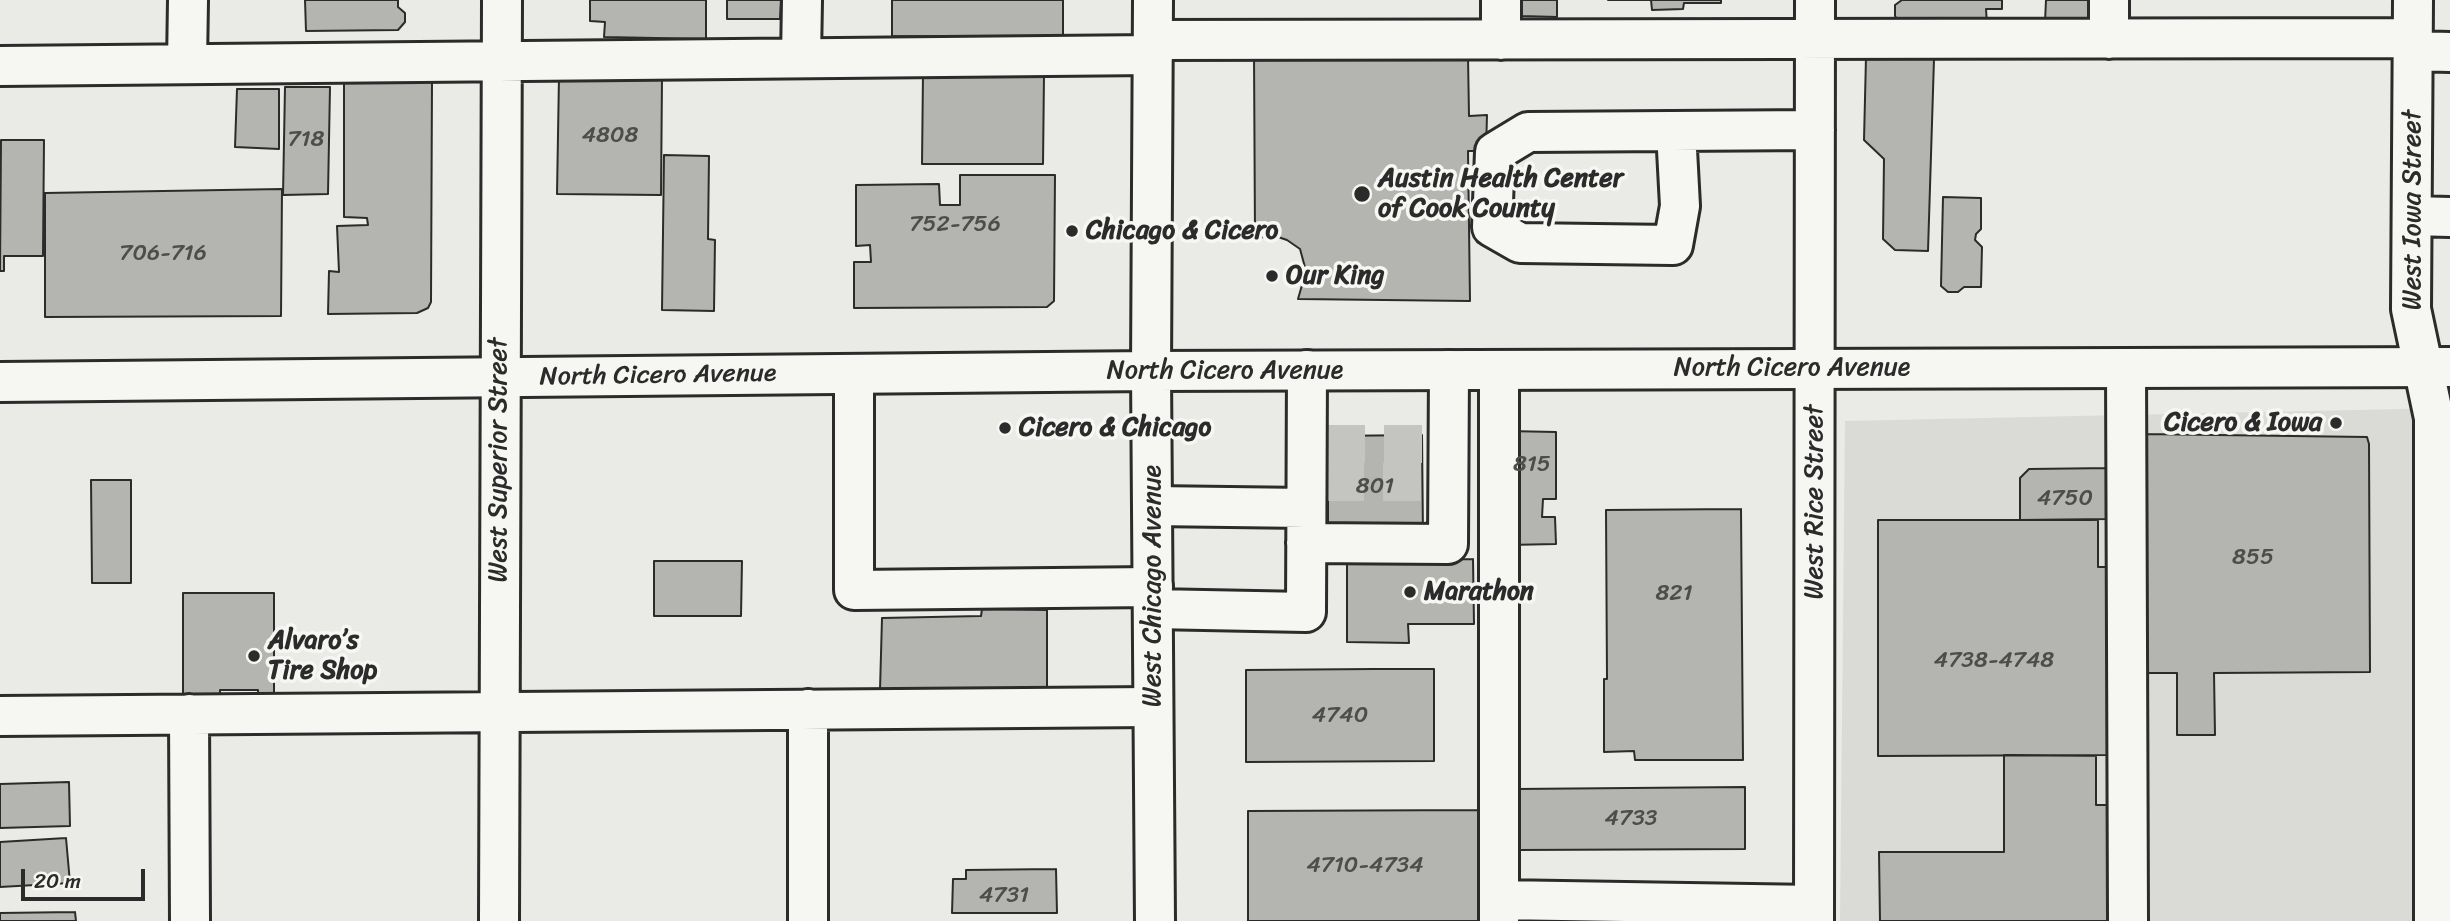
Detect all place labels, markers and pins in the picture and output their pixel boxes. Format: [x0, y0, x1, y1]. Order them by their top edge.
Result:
place label: Austin Health Center of Cook County [1378, 163, 1623, 224]
marker: Austin Health Center of Cook County [1352, 184, 1372, 204]
place label: Chicago & Cicero [1086, 215, 1278, 247]
marker: Chicago & Cicero [1064, 223, 1080, 239]
place label: Our King [1286, 260, 1384, 292]
marker: Our King [1264, 268, 1280, 284]
place label: Cicero & Iowa [2164, 407, 2322, 439]
place label: Cicero & Chicago [1019, 412, 1211, 444]
marker: Cicero & Iowa [2328, 415, 2344, 431]
marker: Cicero & Chicago [997, 420, 1013, 436]
place label: Marathon [1424, 576, 1534, 608]
marker: Marathon [1402, 584, 1418, 600]
place label: Alvaro’s Tire Shop [268, 625, 377, 686]
marker: Alvaro’s Tire Shop [246, 648, 262, 664]

